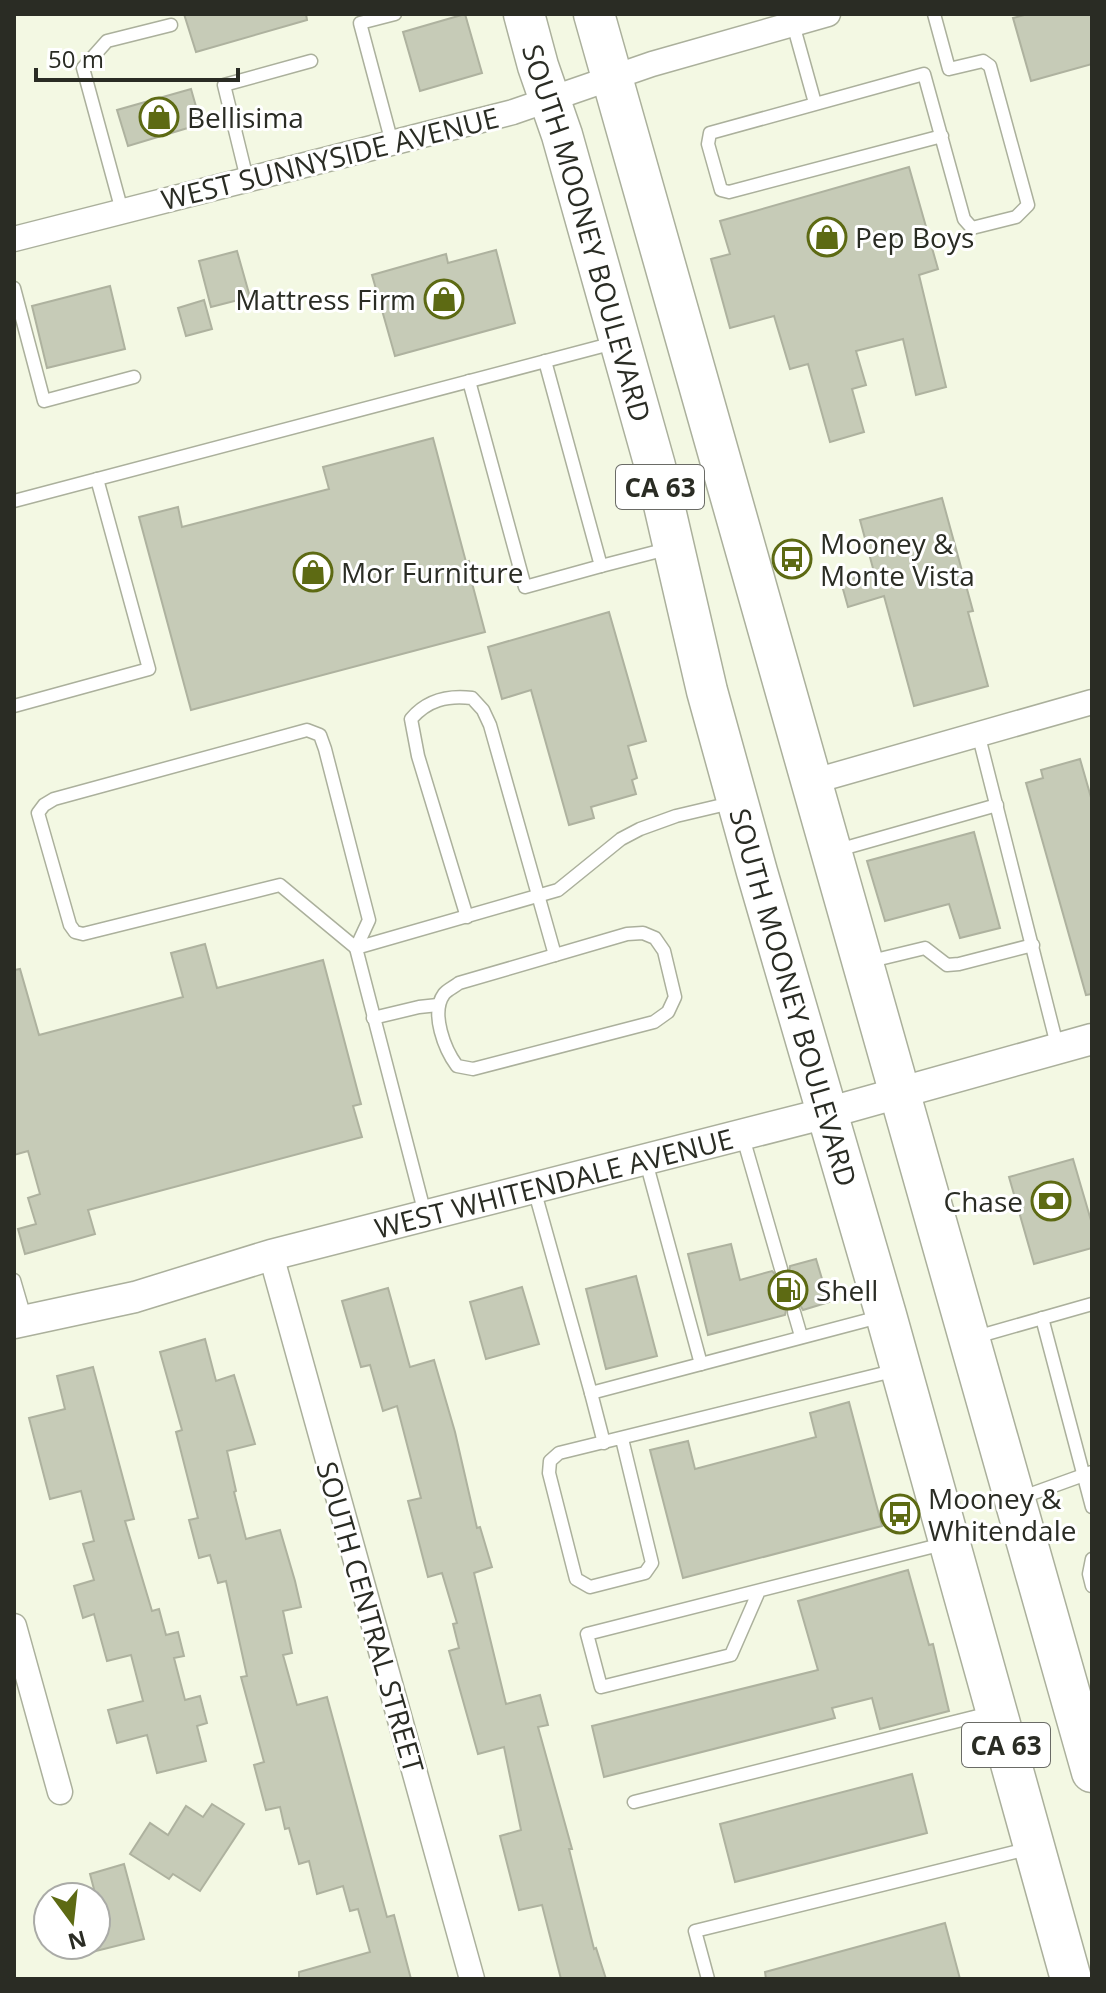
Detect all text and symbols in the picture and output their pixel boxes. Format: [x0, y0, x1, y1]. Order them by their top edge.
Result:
scale bar [36, 32, 238, 82]
street label: SOUTH MOONEY BOULEVARD [514, 40, 661, 426]
text: 50 m [48, 42, 104, 75]
shop icon: Bellisima [138, 96, 180, 138]
street label: WEST SUNNYSIDE AVENUE [157, 98, 503, 218]
place label: Bellisima [187, 98, 304, 136]
shop icon: Pep Boys [806, 216, 848, 258]
place label: Pep Boys [855, 218, 974, 256]
shop icon: Mattress Firm [423, 278, 465, 320]
place label: Mattress Firm [235, 280, 416, 318]
road number: CA 63 [616, 465, 704, 509]
place label: Mooney & Monte Vista [820, 524, 975, 594]
bus stop icon: Mooney & Monte Vista [771, 538, 813, 580]
shop icon: Mor Furniture [292, 551, 334, 593]
place label: Mor Furniture [341, 553, 523, 591]
street label: SOUTH MOONEY BOULEVARD [721, 804, 867, 1191]
street label: WEST WHITENDALE AVENUE [371, 1119, 737, 1247]
bank icon: Chase [1030, 1180, 1072, 1222]
place label: Chase [944, 1182, 1023, 1220]
fuel station icon: Shell [767, 1269, 809, 1311]
place label: Shell [816, 1271, 878, 1309]
street label: SOUTH CENTRAL STREET [308, 1457, 434, 1778]
place label: Mooney & Whitendale [928, 1479, 1076, 1549]
bus stop icon: Mooney & Whitendale [879, 1493, 921, 1535]
road number: CA 63 [962, 1723, 1050, 1767]
north arrow [32, 1881, 112, 1961]
text: N [65, 1924, 90, 1958]

